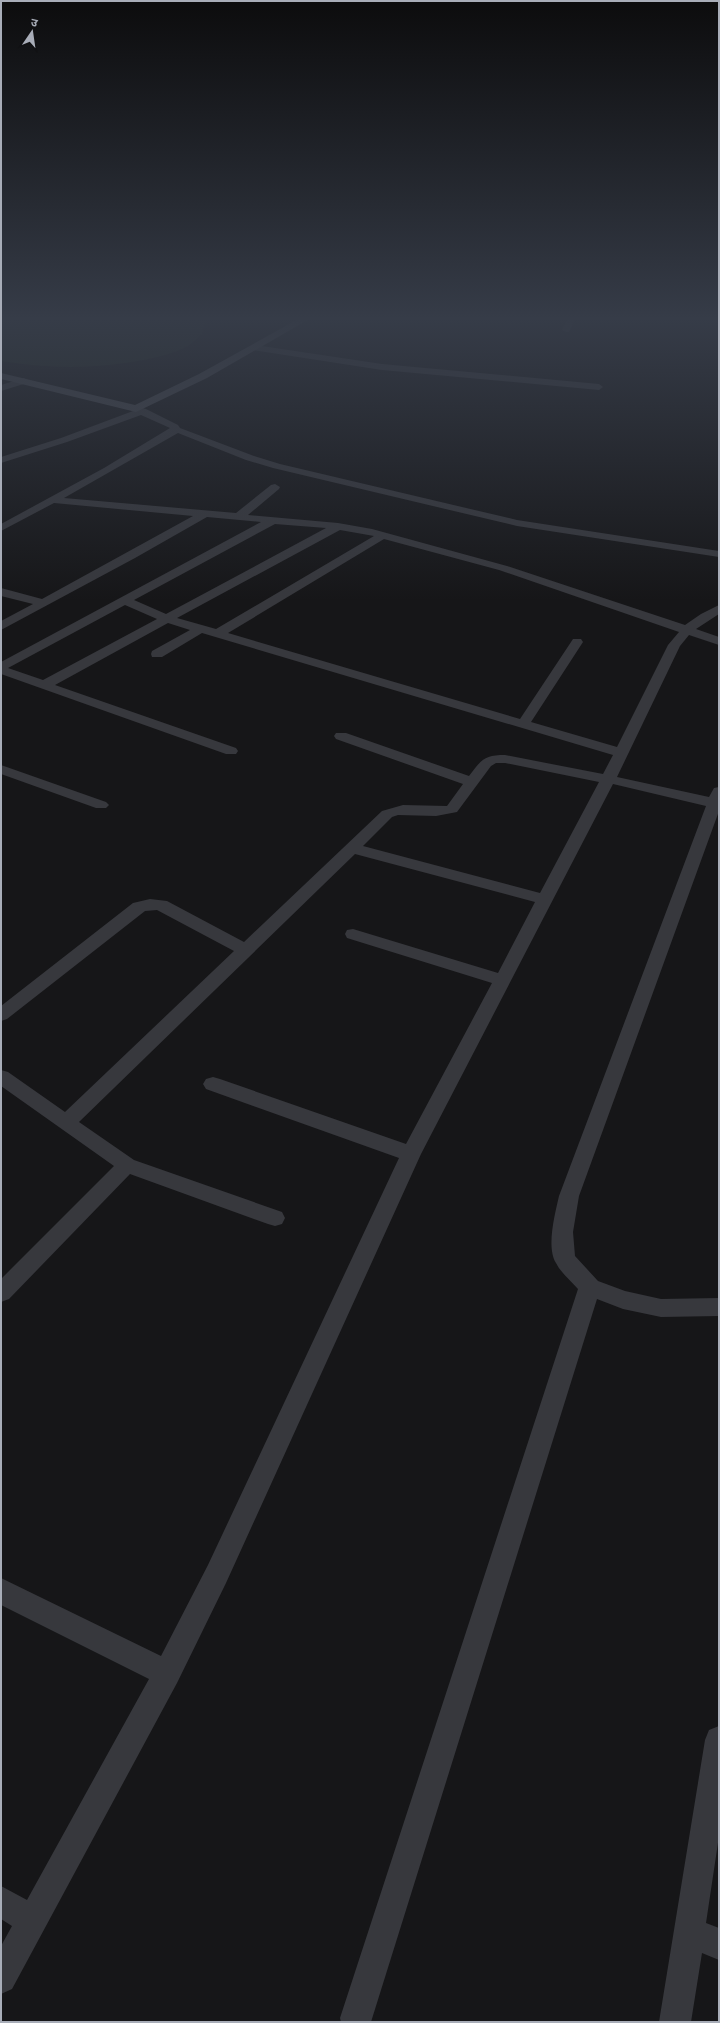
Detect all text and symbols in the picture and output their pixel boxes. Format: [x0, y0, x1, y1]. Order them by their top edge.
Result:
north arrow [12, 12, 52, 52]
text: उ [30, 15, 40, 30]

